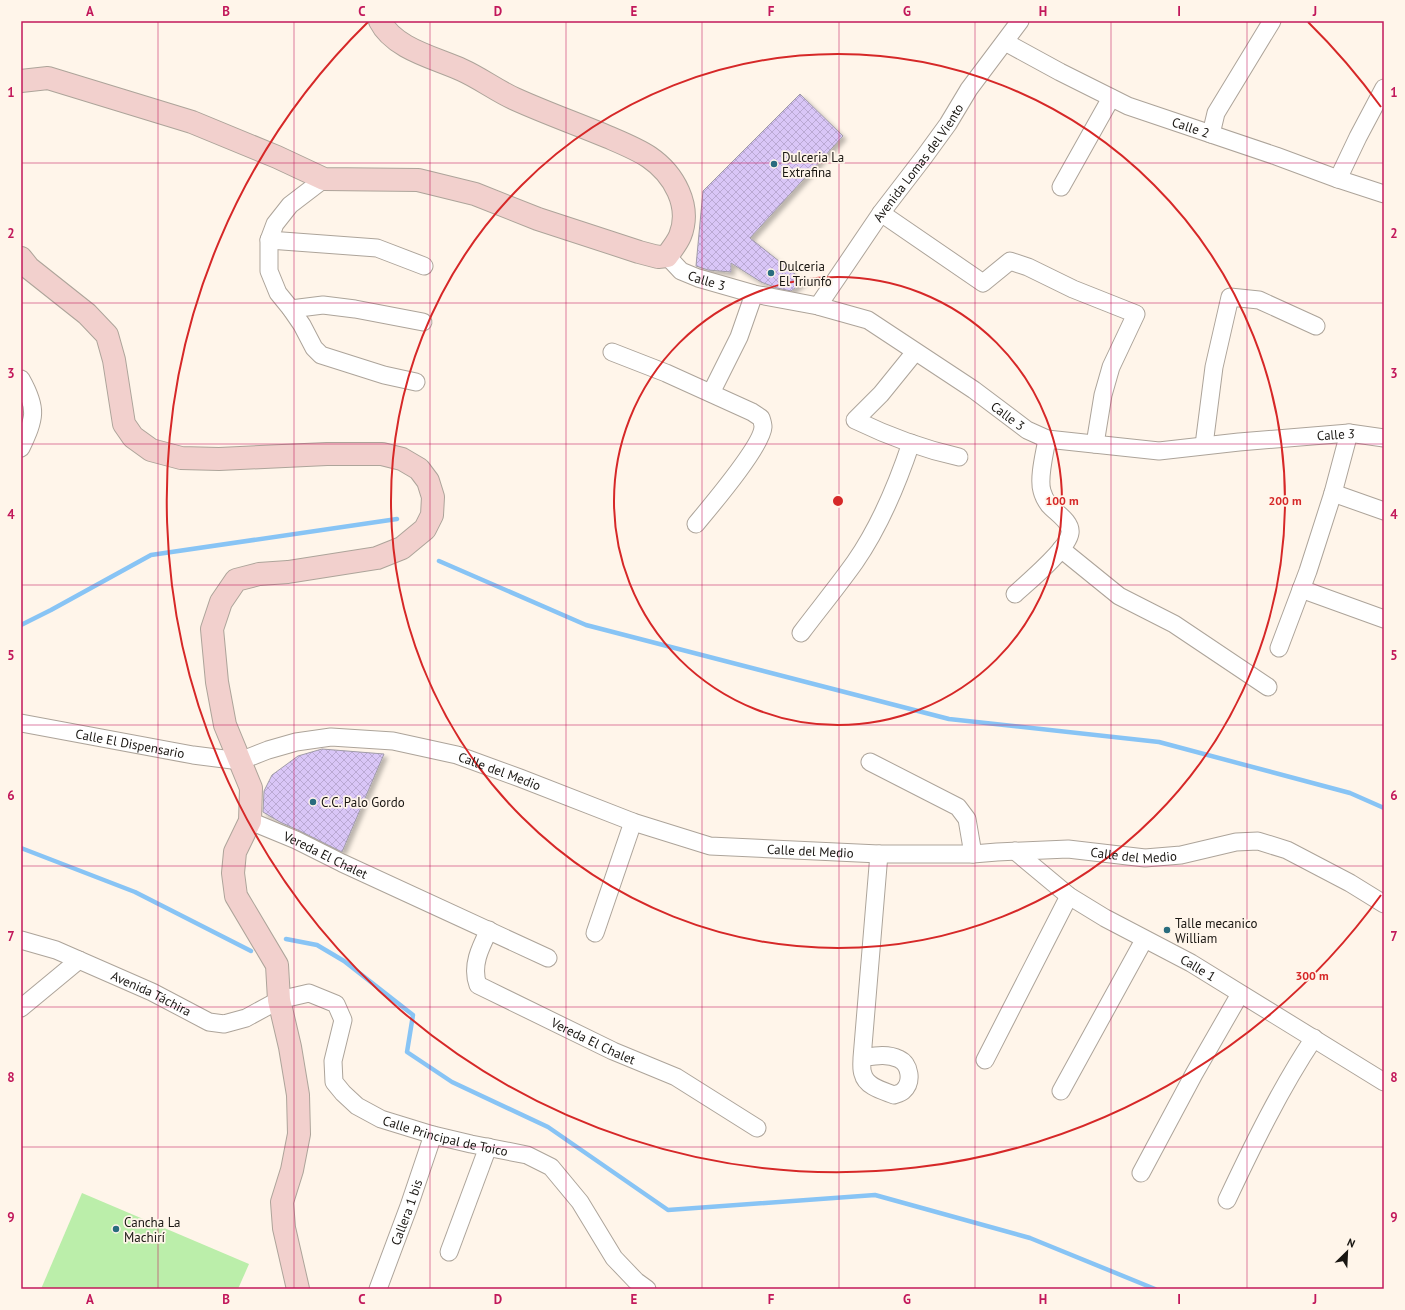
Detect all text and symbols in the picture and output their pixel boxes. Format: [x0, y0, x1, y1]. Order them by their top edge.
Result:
text: A [86, 3, 94, 20]
text: B [222, 3, 230, 20]
text: C [358, 3, 366, 20]
text: D [494, 3, 502, 20]
text: E [631, 3, 638, 20]
text: F [768, 3, 775, 20]
text: G [903, 3, 911, 20]
text: H [1039, 3, 1047, 20]
text: I [1177, 3, 1181, 20]
text: J [1312, 3, 1317, 20]
text: 1 [7, 84, 15, 101]
text: 1 [1390, 84, 1398, 101]
street label: Avenida Lomas del Viento [869, 100, 967, 225]
street label: Calle 2 [1170, 113, 1212, 141]
place label: Dulceria La Extrafina [782, 149, 844, 181]
marker: Dulceria La Extrafina [769, 159, 779, 169]
text: 2 [7, 225, 15, 242]
text: 2 [1390, 225, 1398, 242]
place label: Dulceria El Triunfo [779, 258, 832, 290]
street label: Calle 3 [685, 266, 728, 294]
marker: Dulceria El Triunfo [766, 268, 776, 278]
text: 3 [7, 365, 15, 382]
text: 3 [1390, 365, 1398, 382]
street label: Calle 3 [988, 397, 1029, 434]
street label: Calle 3 [1316, 424, 1356, 444]
text: 100 m [1045, 493, 1079, 508]
text: 200 m [1268, 493, 1302, 508]
centre of rings [831, 494, 845, 508]
text: 4 [7, 506, 15, 523]
text: 4 [1390, 506, 1398, 523]
text: 5 [7, 647, 15, 664]
text: 5 [1390, 647, 1398, 664]
street label: Calle El Dispensario [74, 725, 186, 762]
street label: Calle del Medio [456, 748, 543, 794]
text: 6 [7, 787, 15, 804]
text: 6 [1390, 787, 1398, 804]
place label: C.C. Palo Gordo [321, 794, 405, 811]
marker: C.C. Palo Gordo [308, 797, 318, 807]
street label: Vereda El Chalet [280, 827, 371, 882]
street label: Calle del Medio [767, 840, 854, 861]
street label: Calle del Medio [1090, 843, 1178, 867]
place label: Talle mecanico William [1175, 915, 1257, 947]
marker: Talle mecanico William [1162, 925, 1172, 935]
text: 7 [7, 928, 15, 945]
text: 7 [1390, 928, 1398, 945]
street label: Calle 1 [1178, 950, 1219, 985]
street label: Avenida Táchira [109, 967, 194, 1020]
text: 300 m [1295, 968, 1329, 983]
street label: Vereda El Chalet [548, 1013, 639, 1068]
text: 8 [7, 1069, 15, 1086]
text: 8 [1390, 1069, 1398, 1086]
street label: Calle Principal de Toico [381, 1112, 509, 1160]
street label: Callera 1 bis [387, 1177, 426, 1247]
text: 9 [7, 1209, 15, 1226]
text: 9 [1390, 1209, 1398, 1226]
place label: Cancha La Machirí [124, 1214, 181, 1246]
marker: Cancha La Machirí [111, 1224, 121, 1234]
north arrow [1327, 1232, 1367, 1272]
text: N [1345, 1235, 1357, 1251]
text: A [86, 1291, 94, 1308]
text: B [222, 1291, 230, 1308]
text: C [358, 1291, 366, 1308]
text: D [494, 1291, 502, 1308]
text: E [631, 1291, 638, 1308]
text: F [768, 1291, 775, 1308]
text: G [903, 1291, 911, 1308]
text: H [1039, 1291, 1047, 1308]
text: I [1177, 1291, 1181, 1308]
text: J [1312, 1291, 1317, 1308]

